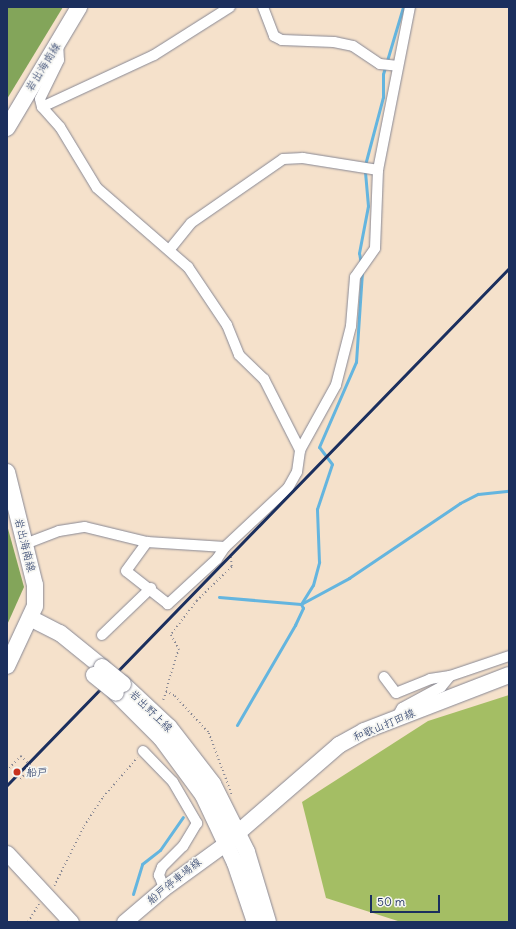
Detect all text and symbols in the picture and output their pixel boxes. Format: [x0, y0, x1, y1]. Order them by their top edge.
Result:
street label: 岩出海南線 [23, 40, 63, 94]
street label: 岩出海南線 [12, 517, 38, 573]
street label: 岩出野上線 [127, 687, 175, 735]
street label: 和歌山打田線 [351, 706, 417, 744]
place label: 船戸 [26, 765, 48, 779]
marker: 船戸 [11, 766, 23, 778]
street label: 船戸停車場線 [144, 855, 204, 907]
scale bar [372, 887, 442, 913]
text: 50 m [377, 894, 405, 909]

